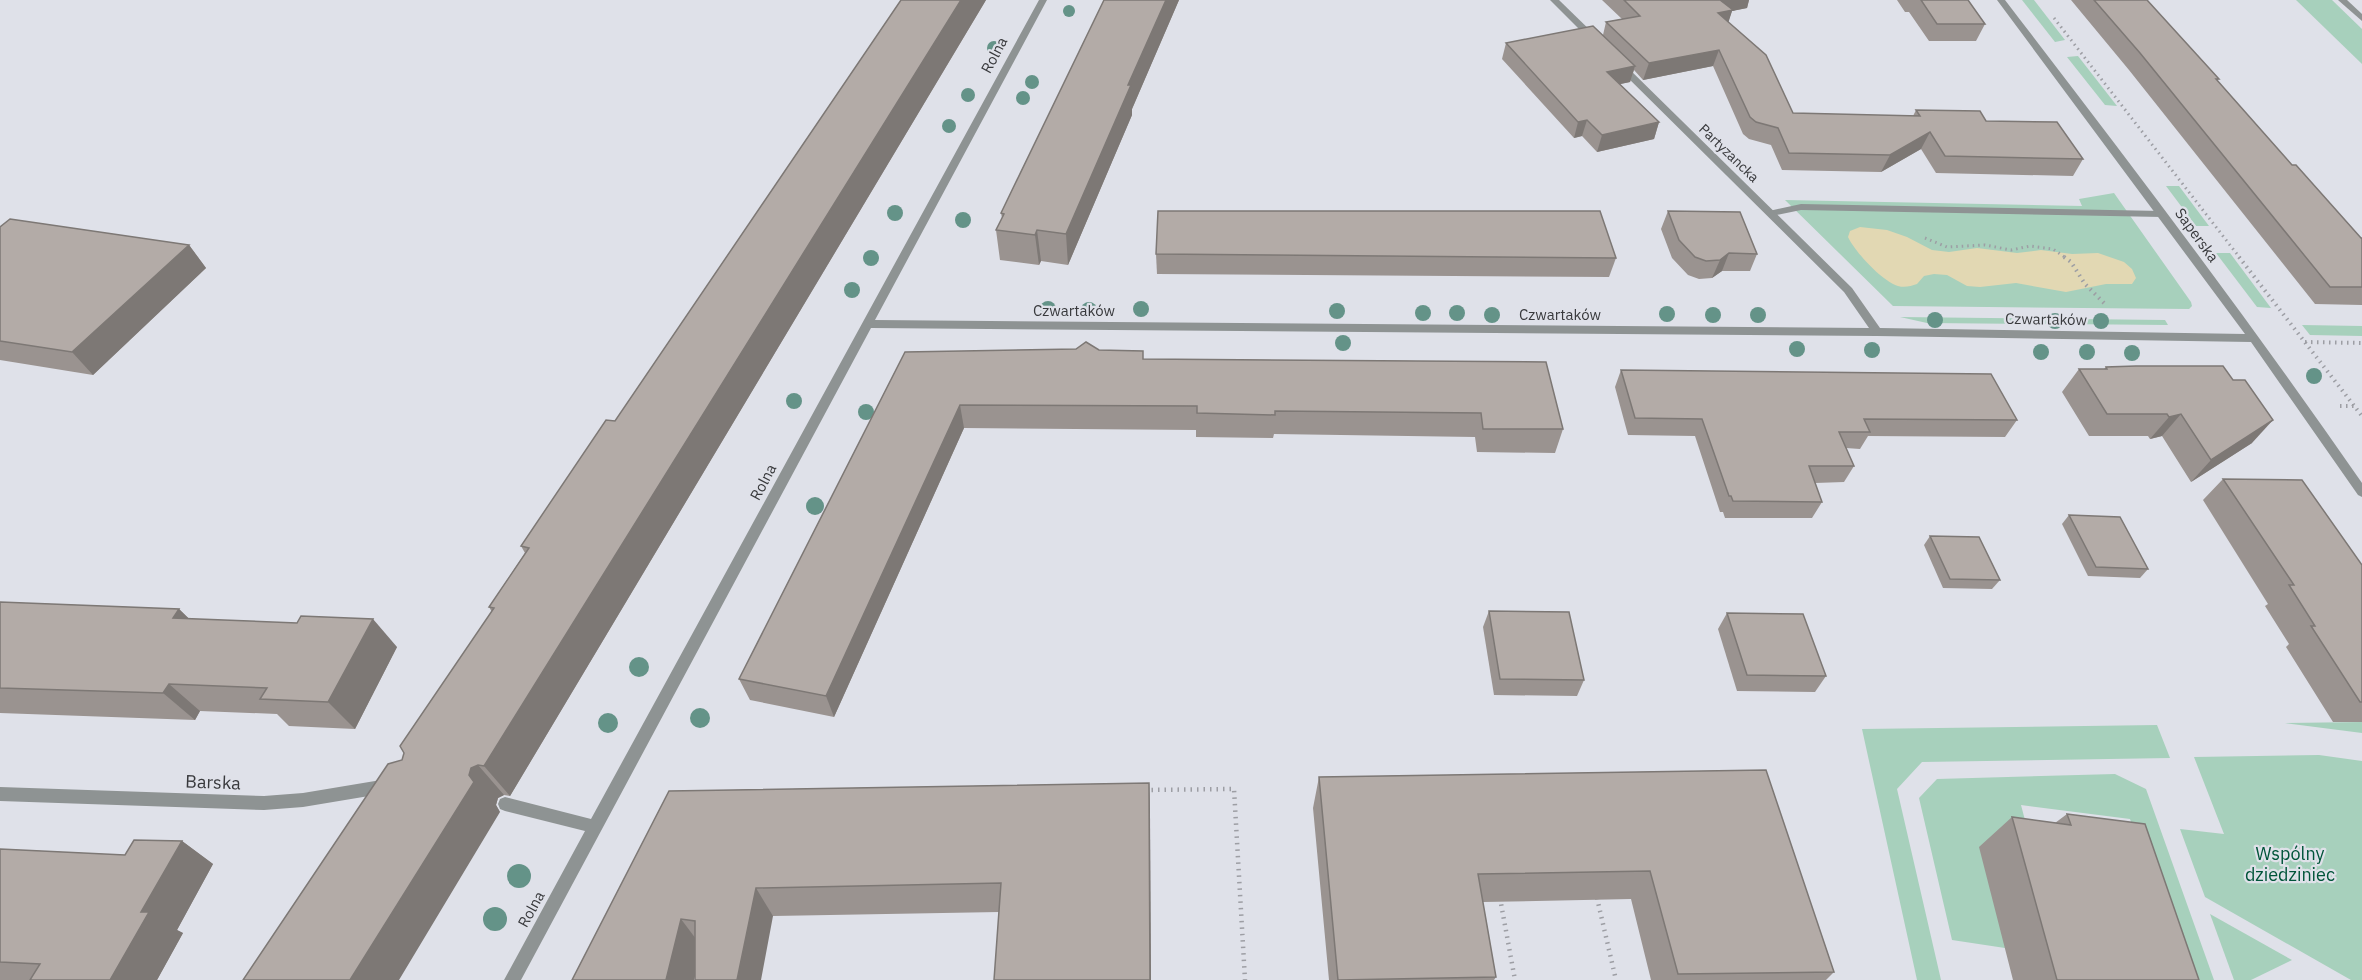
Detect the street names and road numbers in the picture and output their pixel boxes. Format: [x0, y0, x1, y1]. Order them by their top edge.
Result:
street label: Rolna [977, 34, 1011, 76]
street label: Partyzancka [1695, 120, 1763, 186]
street label: Saperska [2171, 204, 2223, 266]
street label: Czwartaków [1033, 301, 1115, 320]
street label: Czwartaków [1519, 305, 1601, 324]
street label: Czwartaków [2005, 309, 2088, 329]
street label: Rolna [746, 461, 780, 503]
street label: Barska [185, 770, 242, 794]
street label: Rolna [513, 888, 549, 930]

